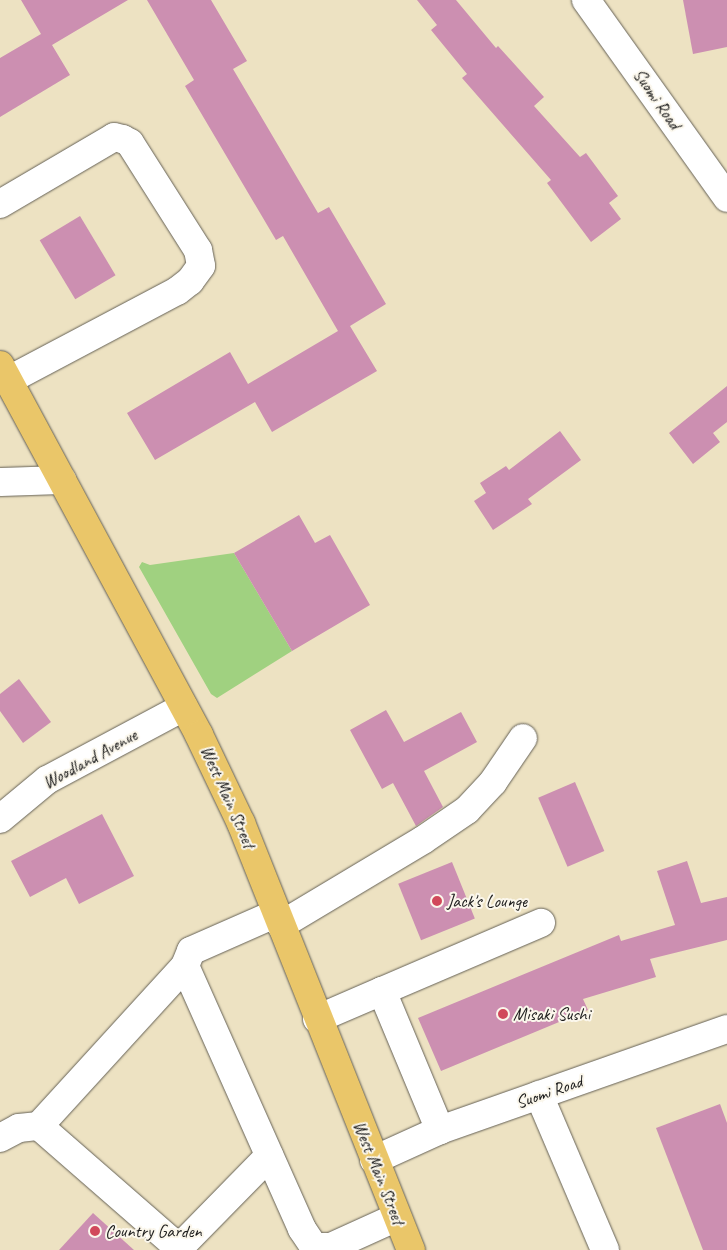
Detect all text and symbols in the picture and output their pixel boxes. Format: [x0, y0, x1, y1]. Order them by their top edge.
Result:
street label: Suomi Road [628, 64, 686, 134]
street label: Woodland Avenue [39, 724, 141, 794]
street label: West Main Street [196, 742, 260, 852]
place label: Jack's Lounge [447, 890, 527, 912]
marker: Jack's Lounge [431, 895, 443, 907]
place label: Misaki Sushi [513, 1003, 590, 1025]
marker: Misaki Sushi [497, 1008, 509, 1020]
street label: Suomi Road [513, 1071, 585, 1113]
street label: West Main Street [348, 1117, 410, 1229]
place label: Country Garden [105, 1220, 202, 1242]
marker: Country Garden [89, 1225, 101, 1237]

